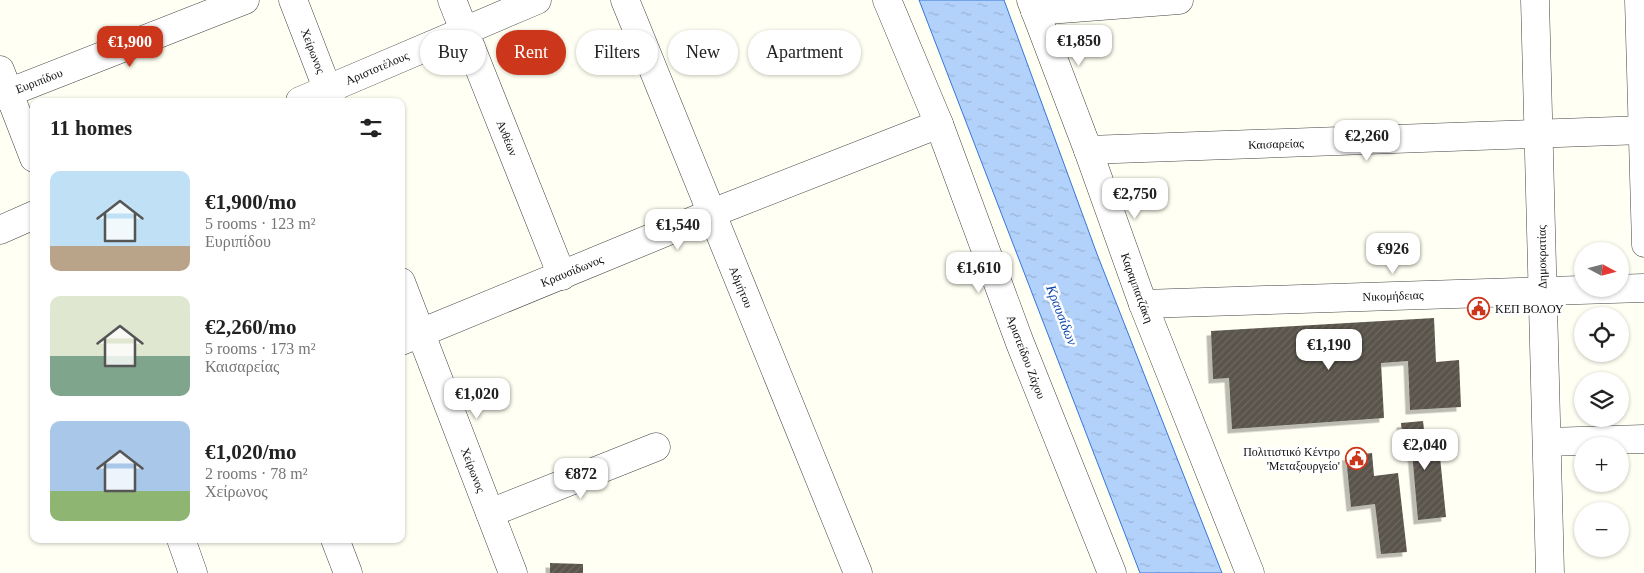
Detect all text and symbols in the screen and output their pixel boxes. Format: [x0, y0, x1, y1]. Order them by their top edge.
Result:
pin: €1,850 [1038, 24, 1120, 67]
pin: €1,900 [89, 26, 171, 68]
street label: Χείρωνος [298, 27, 328, 76]
chip: Buy [420, 30, 486, 75]
chip: Rent [496, 30, 566, 75]
chip: Filters [576, 30, 658, 75]
chip: New [668, 30, 738, 75]
chip: Apartment [748, 30, 861, 75]
text: €1,850 [1057, 32, 1101, 49]
text: €1,900 [108, 33, 152, 50]
street label: Αριστοτέλους [343, 48, 411, 88]
street label: Ευριπίδου [13, 66, 65, 96]
icon: filters [357, 114, 385, 142]
text: 11 homes [50, 116, 132, 140]
street label: Ανθέων [494, 118, 521, 158]
pin: €2,260 [1326, 120, 1408, 162]
text: €2,260 [1345, 127, 1389, 144]
street label: Καισαρείας [1248, 136, 1304, 152]
pin: €2,750 [1094, 178, 1176, 220]
text: €2,750 [1113, 185, 1157, 202]
text: €1,900/mo [205, 190, 297, 214]
icon: home [90, 191, 150, 251]
pin: €1,540 [637, 208, 719, 251]
text: 5 rooms · 123 m² [205, 215, 316, 232]
text: €1,540 [656, 216, 700, 233]
street label: Δημοκρατίας [1534, 225, 1550, 289]
pin: €926 [1363, 232, 1423, 275]
text: Ευριπίδου [205, 233, 271, 250]
text: €926 [1377, 240, 1409, 257]
north arrow [1574, 242, 1629, 298]
map controls [1574, 242, 1629, 557]
street label: Καραμπατζάκη [1118, 251, 1156, 325]
street label: Κραυσίδωνος [539, 252, 606, 290]
pin: €1,610 [938, 252, 1020, 294]
text: €1,610 [957, 259, 1001, 276]
street label: Αδμήτου [726, 264, 756, 310]
water label: Κραυσίδων [1043, 282, 1080, 348]
street label: Νικομήδειας [1362, 288, 1424, 304]
public building icon: ΚΕΠ ΒΟΛΟΥ [1467, 297, 1491, 321]
place label: ΚΕΠ ΒΟΛΟΥ [1495, 302, 1564, 316]
button: locate [1574, 307, 1629, 362]
street label: Αριστείδου Ζάχου [1004, 313, 1048, 401]
text: €2,260/mo [205, 315, 297, 339]
icon: home [90, 316, 150, 376]
pin: €1,190 [1288, 328, 1370, 371]
text: €1,190 [1307, 336, 1351, 353]
text: 5 rooms · 173 m² [205, 340, 316, 357]
text: Καισαρείας [205, 358, 279, 375]
button: layers [1574, 372, 1629, 427]
pin: €1,020 [436, 378, 518, 420]
text: €1,020 [455, 385, 499, 402]
pin: €2,040 [1384, 428, 1466, 471]
text: €2,040 [1403, 436, 1447, 453]
button: + [1574, 437, 1629, 492]
text: €1,020/mo [205, 440, 297, 464]
icon: home [90, 441, 150, 501]
place label: Πολιτιστικό Κέντρο 'Μεταξουργείο' [1243, 445, 1340, 473]
street label: Χείρωνος [458, 446, 488, 495]
public building icon: Πολιτιστικό Κέντρο 'Μεταξουργείο' [1344, 447, 1368, 471]
pin: €872 [551, 458, 611, 500]
text: 2 rooms · 78 m² [205, 465, 308, 482]
text: €872 [565, 465, 597, 482]
text: Χείρωνος [205, 483, 268, 500]
button: − [1574, 502, 1629, 557]

